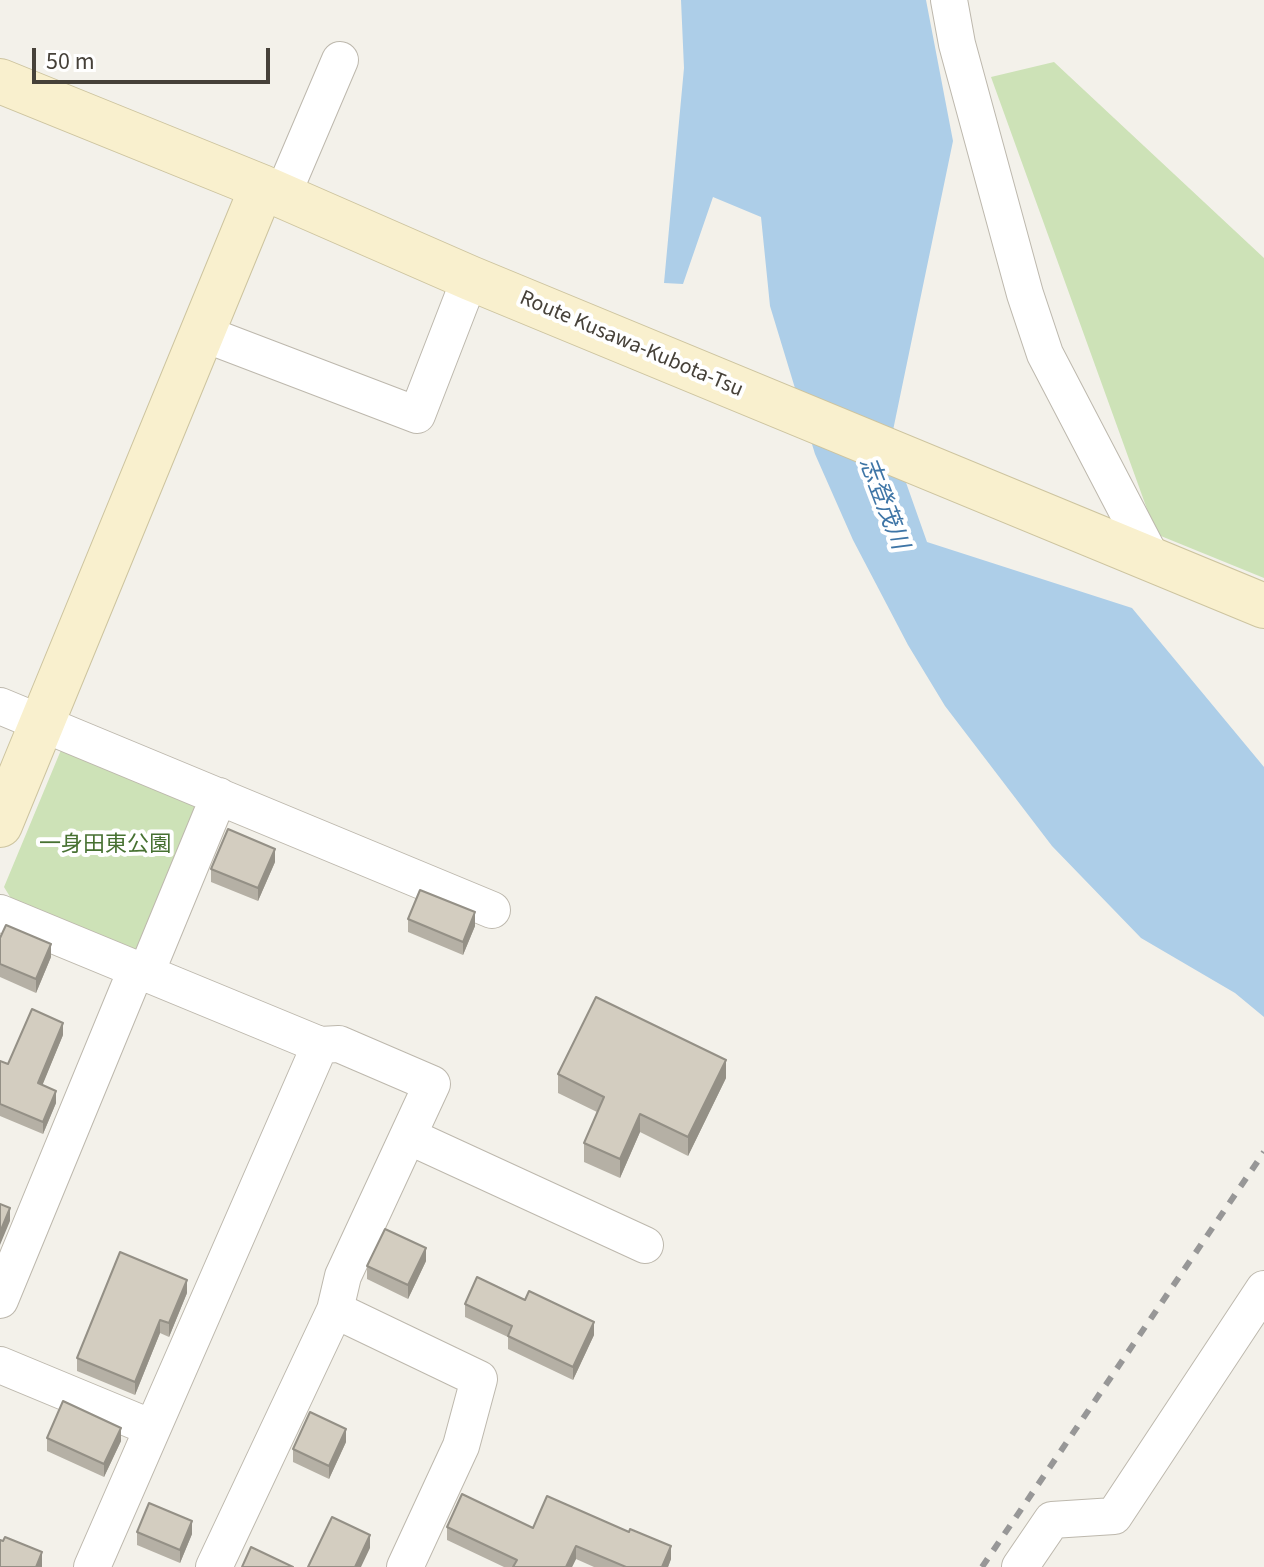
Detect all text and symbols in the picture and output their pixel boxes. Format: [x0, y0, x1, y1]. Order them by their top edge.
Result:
scale bar [36, 32, 274, 82]
text: 50 m [46, 44, 95, 79]
street label: Route Kusawa-Kubota-Tsu [515, 286, 747, 404]
water label: 志登茂川 [851, 454, 913, 554]
park label: 一身田東公園 [39, 833, 171, 859]

